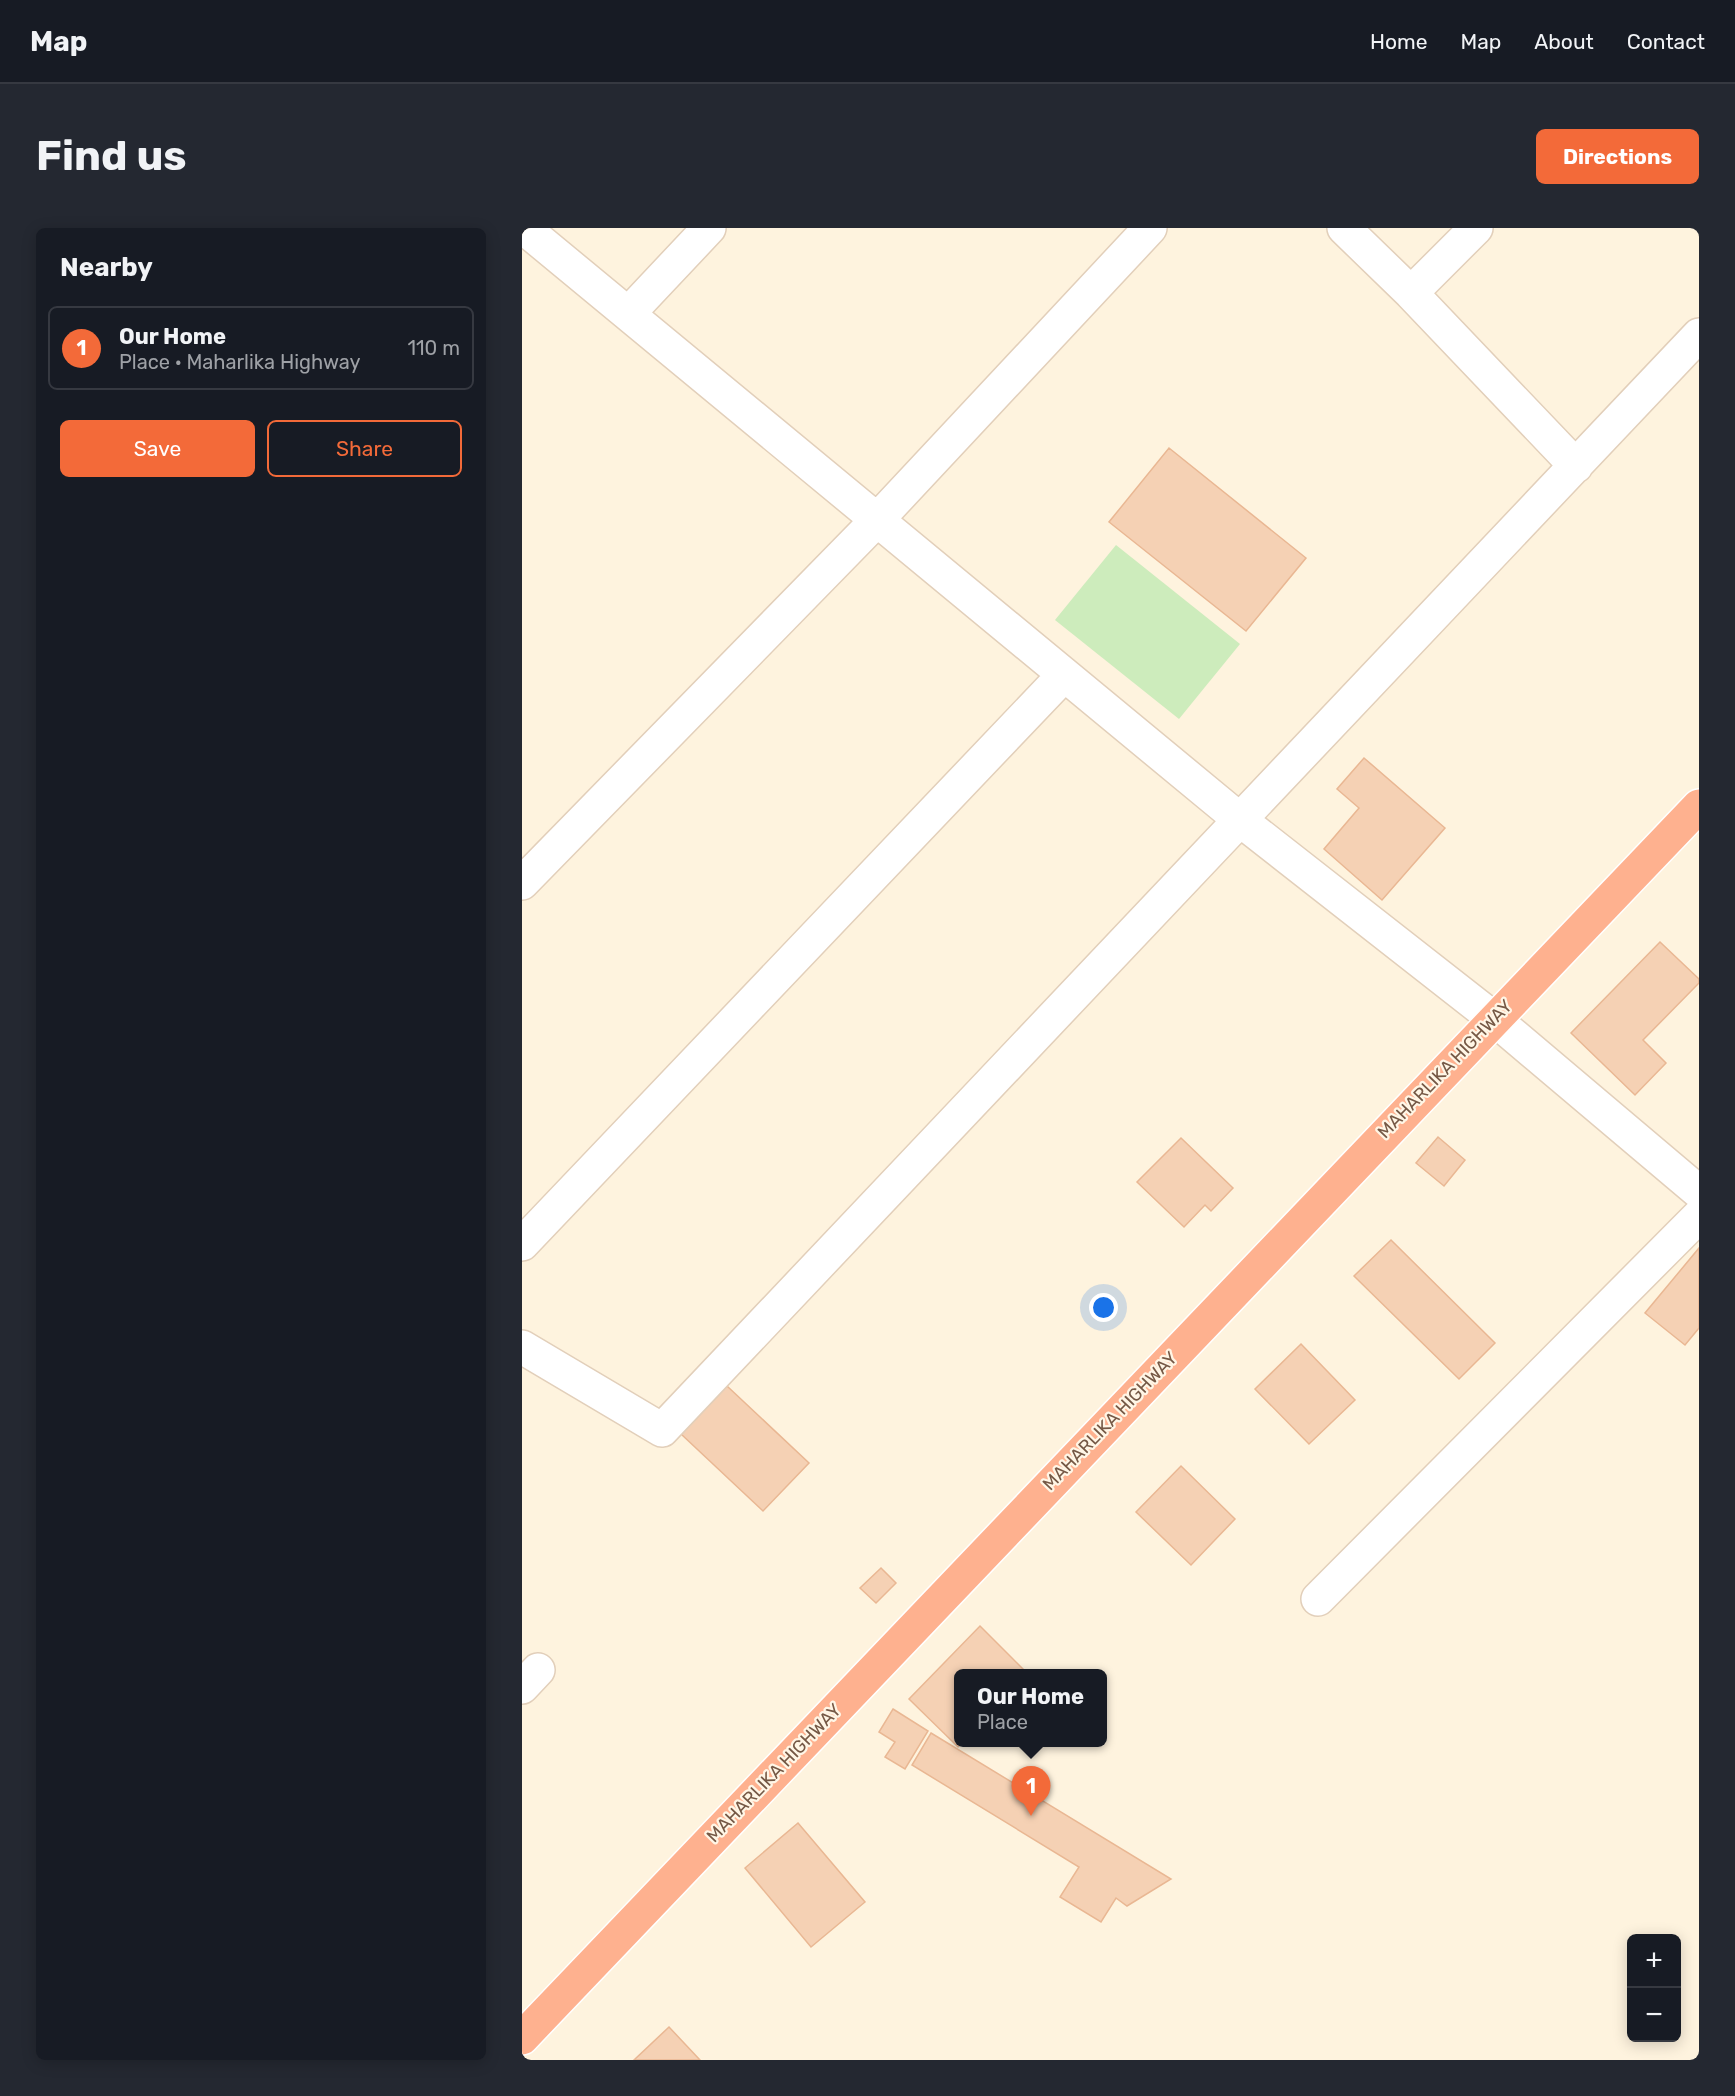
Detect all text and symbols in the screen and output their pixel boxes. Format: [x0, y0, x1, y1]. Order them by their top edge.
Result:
text: Map [30, 25, 87, 58]
text: Home [1370, 29, 1427, 54]
text: Map [1460, 29, 1501, 54]
text: About [1534, 29, 1594, 54]
text: Contact [1627, 29, 1705, 54]
button: Directions [1536, 129, 1699, 184]
text: Find us [36, 131, 187, 181]
text: Nearby [60, 252, 153, 283]
text: Our Home [119, 323, 226, 350]
text: 1 [77, 336, 86, 360]
text: 110 m [408, 336, 460, 360]
text: Place · Maharlika Highway [119, 350, 361, 374]
button: Save [60, 420, 255, 477]
button: Share [267, 420, 462, 477]
street label: MAHARLIKA HIGHWAY [1373, 995, 1517, 1143]
your location [1089, 1293, 1118, 1322]
street label: MAHARLIKA HIGHWAY [1038, 1347, 1182, 1495]
popup [954, 1669, 1107, 1747]
text: Our Home [977, 1683, 1084, 1710]
street label: MAHARLIKA HIGHWAY [702, 1699, 846, 1847]
text: Place [977, 1710, 1028, 1734]
pin: 1 [1012, 1766, 1050, 1816]
map controls [1627, 1934, 1681, 2042]
button: + [1627, 1934, 1681, 1988]
button: − [1627, 1988, 1681, 2042]

